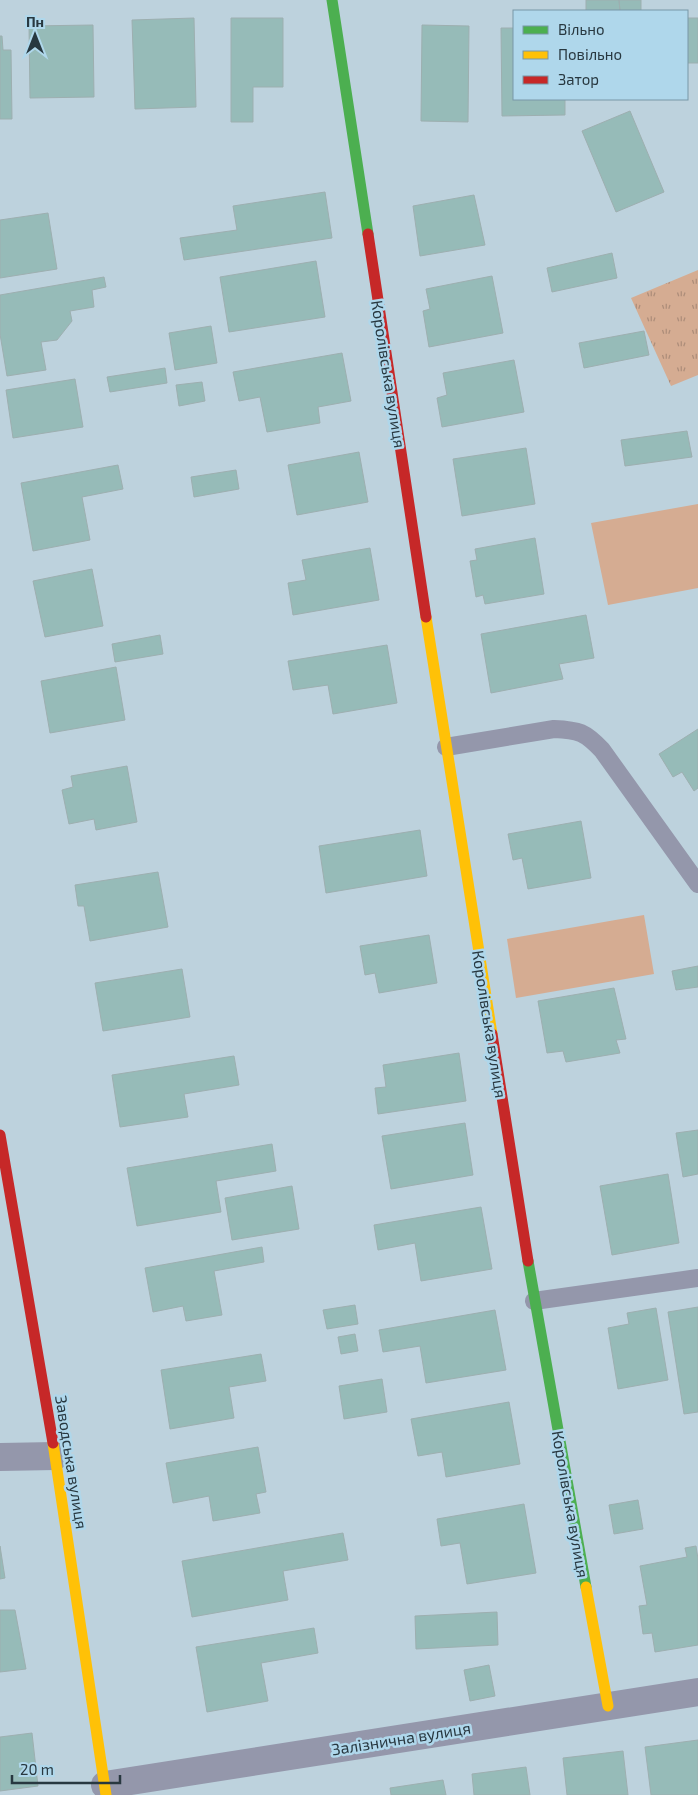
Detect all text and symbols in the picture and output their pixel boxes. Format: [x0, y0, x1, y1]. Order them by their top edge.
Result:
north arrow [10, 10, 60, 60]
legend [513, 10, 688, 100]
text: Пн [26, 13, 44, 30]
text: Вільно [558, 20, 605, 38]
text: Повільно [558, 45, 622, 63]
text: Затор [558, 70, 599, 88]
street label: Королівська вулиця [367, 299, 410, 449]
street label: Королівська вулиця [468, 949, 511, 1099]
street label: Заводська вулиця [51, 1394, 92, 1530]
street label: Королівська вулиця [548, 1429, 593, 1579]
street label: Залізнична вулиця [330, 1718, 472, 1759]
scale bar [12, 1752, 120, 1784]
text: 20 m [20, 1760, 54, 1778]

